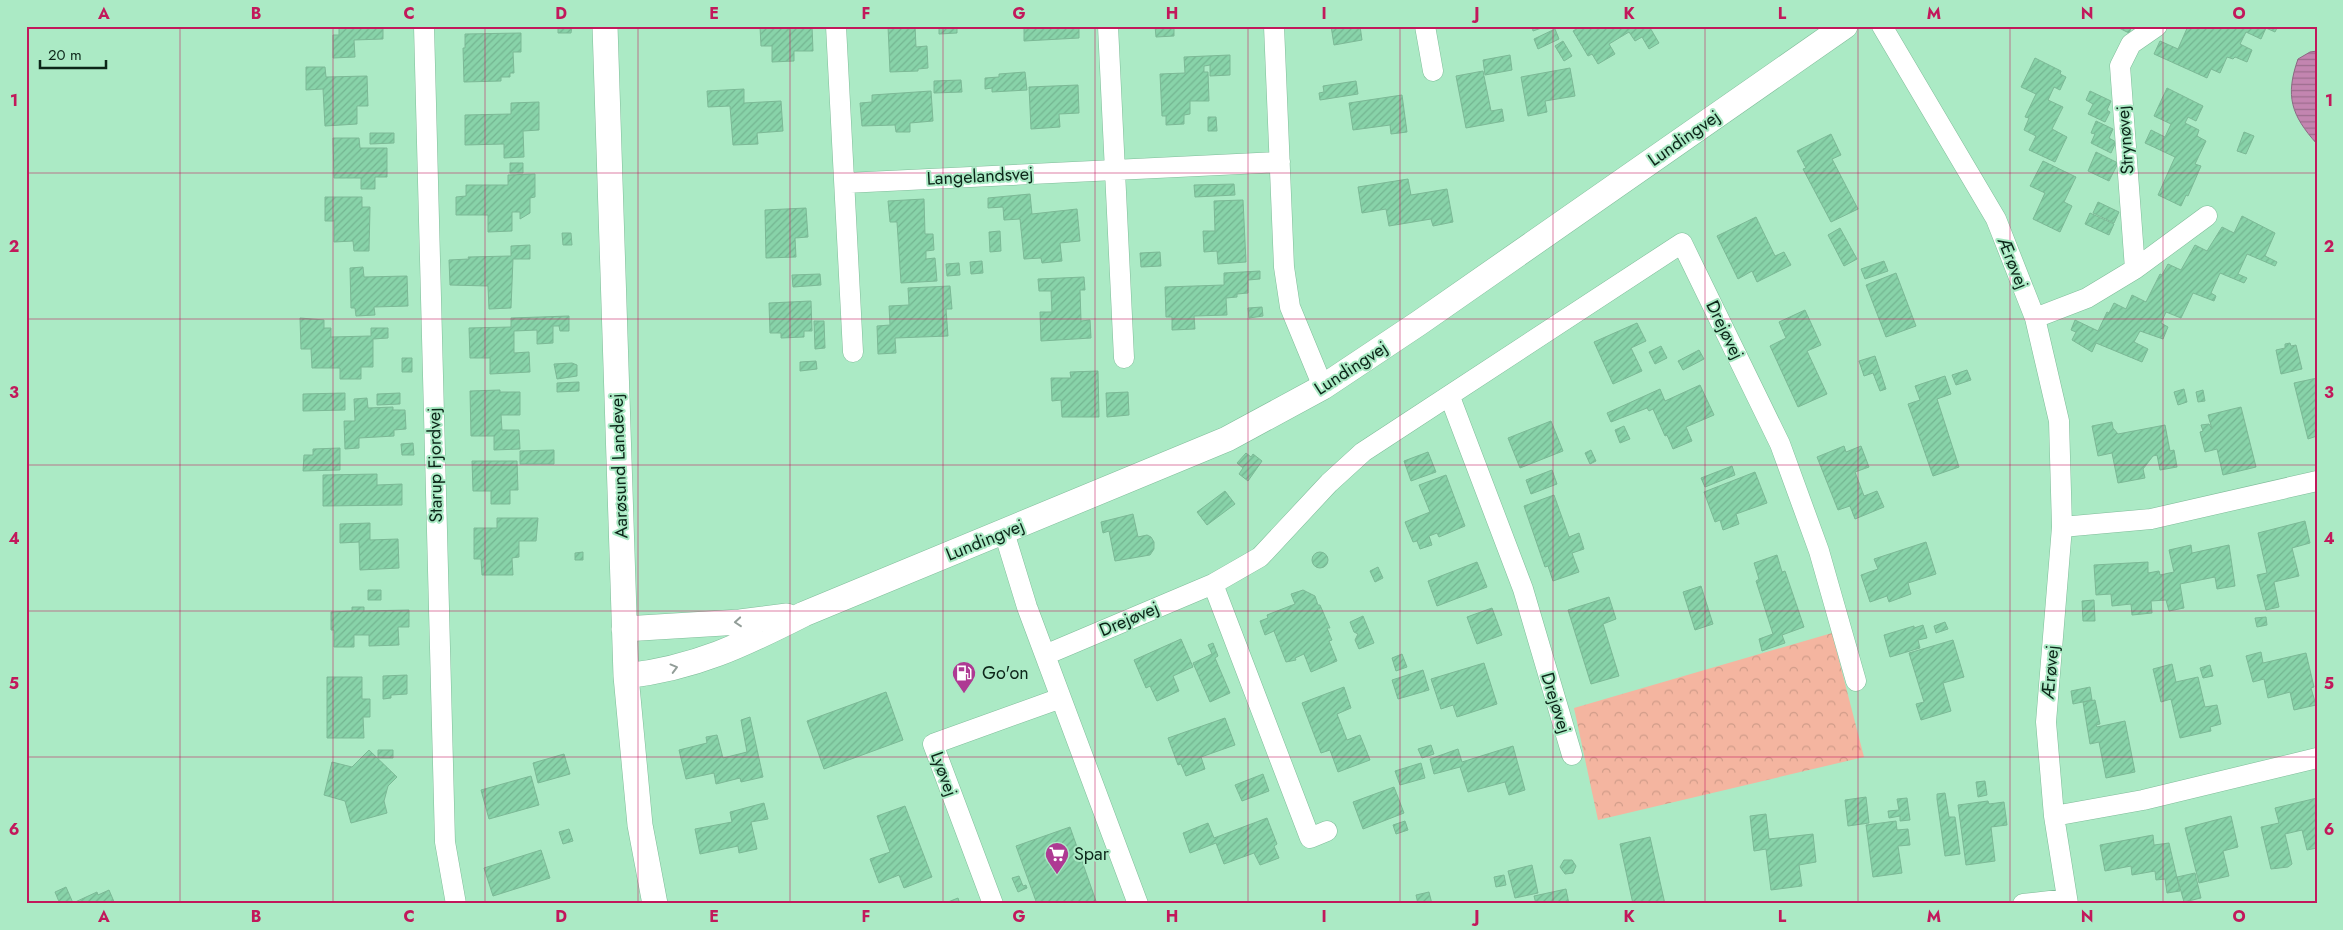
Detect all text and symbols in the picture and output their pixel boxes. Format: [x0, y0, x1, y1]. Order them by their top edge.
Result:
text: A [97, 2, 110, 25]
text: B [251, 2, 261, 25]
text: C [403, 2, 415, 25]
text: D [555, 2, 567, 25]
text: E [709, 2, 719, 25]
text: F [862, 2, 870, 25]
text: G [1012, 2, 1026, 25]
text: H [1166, 2, 1178, 25]
text: I [1321, 2, 1327, 25]
text: J [1471, 2, 1480, 25]
text: K [1623, 2, 1635, 25]
text: L [1778, 2, 1787, 25]
text: M [1927, 2, 1941, 25]
text: N [2081, 2, 2093, 25]
text: O [2232, 2, 2246, 25]
scale bar [40, 38, 106, 70]
text: 20 m [48, 44, 82, 66]
text: 1 [10, 89, 18, 112]
text: 1 [2325, 89, 2333, 112]
street label: Lundingvej [1643, 104, 1725, 172]
street label: Strynøvej [2110, 105, 2140, 175]
street label: Langelandsvej [926, 160, 1034, 192]
street label: Ærøvej [1991, 233, 2035, 293]
text: 2 [9, 235, 19, 258]
text: 2 [2324, 235, 2334, 258]
street label: Drejøvej [1700, 296, 1750, 364]
street label: Lundingvej [1309, 335, 1393, 401]
text: 3 [9, 381, 19, 404]
text: 3 [2324, 381, 2334, 404]
street label: Aarøsund Landevej [603, 393, 635, 539]
street label: Starup Fjordvej [421, 407, 449, 523]
street label: Lundingvej [942, 512, 1028, 568]
text: 4 [8, 527, 20, 550]
text: 4 [2323, 527, 2335, 550]
street label: Drejøvej [1095, 595, 1163, 643]
one-way arrow [734, 616, 742, 627]
street label: Ærøvej [2035, 644, 2065, 700]
fuel station icon: Go'on [951, 660, 977, 694]
place label: Go'on [982, 660, 1029, 686]
one-way arrow [669, 663, 678, 674]
street label: Drejøvej [1534, 669, 1578, 737]
text: 5 [9, 672, 19, 695]
text: 5 [2324, 672, 2334, 695]
street label: Lyøvej [924, 748, 964, 800]
text: 6 [9, 818, 19, 841]
text: 6 [2324, 818, 2334, 841]
supermarket icon: Spar [1044, 841, 1070, 875]
place label: Spar [1074, 841, 1110, 867]
text: A [97, 905, 110, 928]
text: B [251, 905, 261, 928]
text: C [403, 905, 415, 928]
text: D [555, 905, 567, 928]
text: E [709, 905, 719, 928]
text: F [862, 905, 870, 928]
text: G [1012, 905, 1026, 928]
text: H [1166, 905, 1178, 928]
text: I [1321, 905, 1327, 928]
text: J [1471, 905, 1480, 928]
text: K [1623, 905, 1635, 928]
text: L [1778, 905, 1787, 928]
text: M [1927, 905, 1941, 928]
text: N [2081, 905, 2093, 928]
text: O [2232, 905, 2246, 928]

